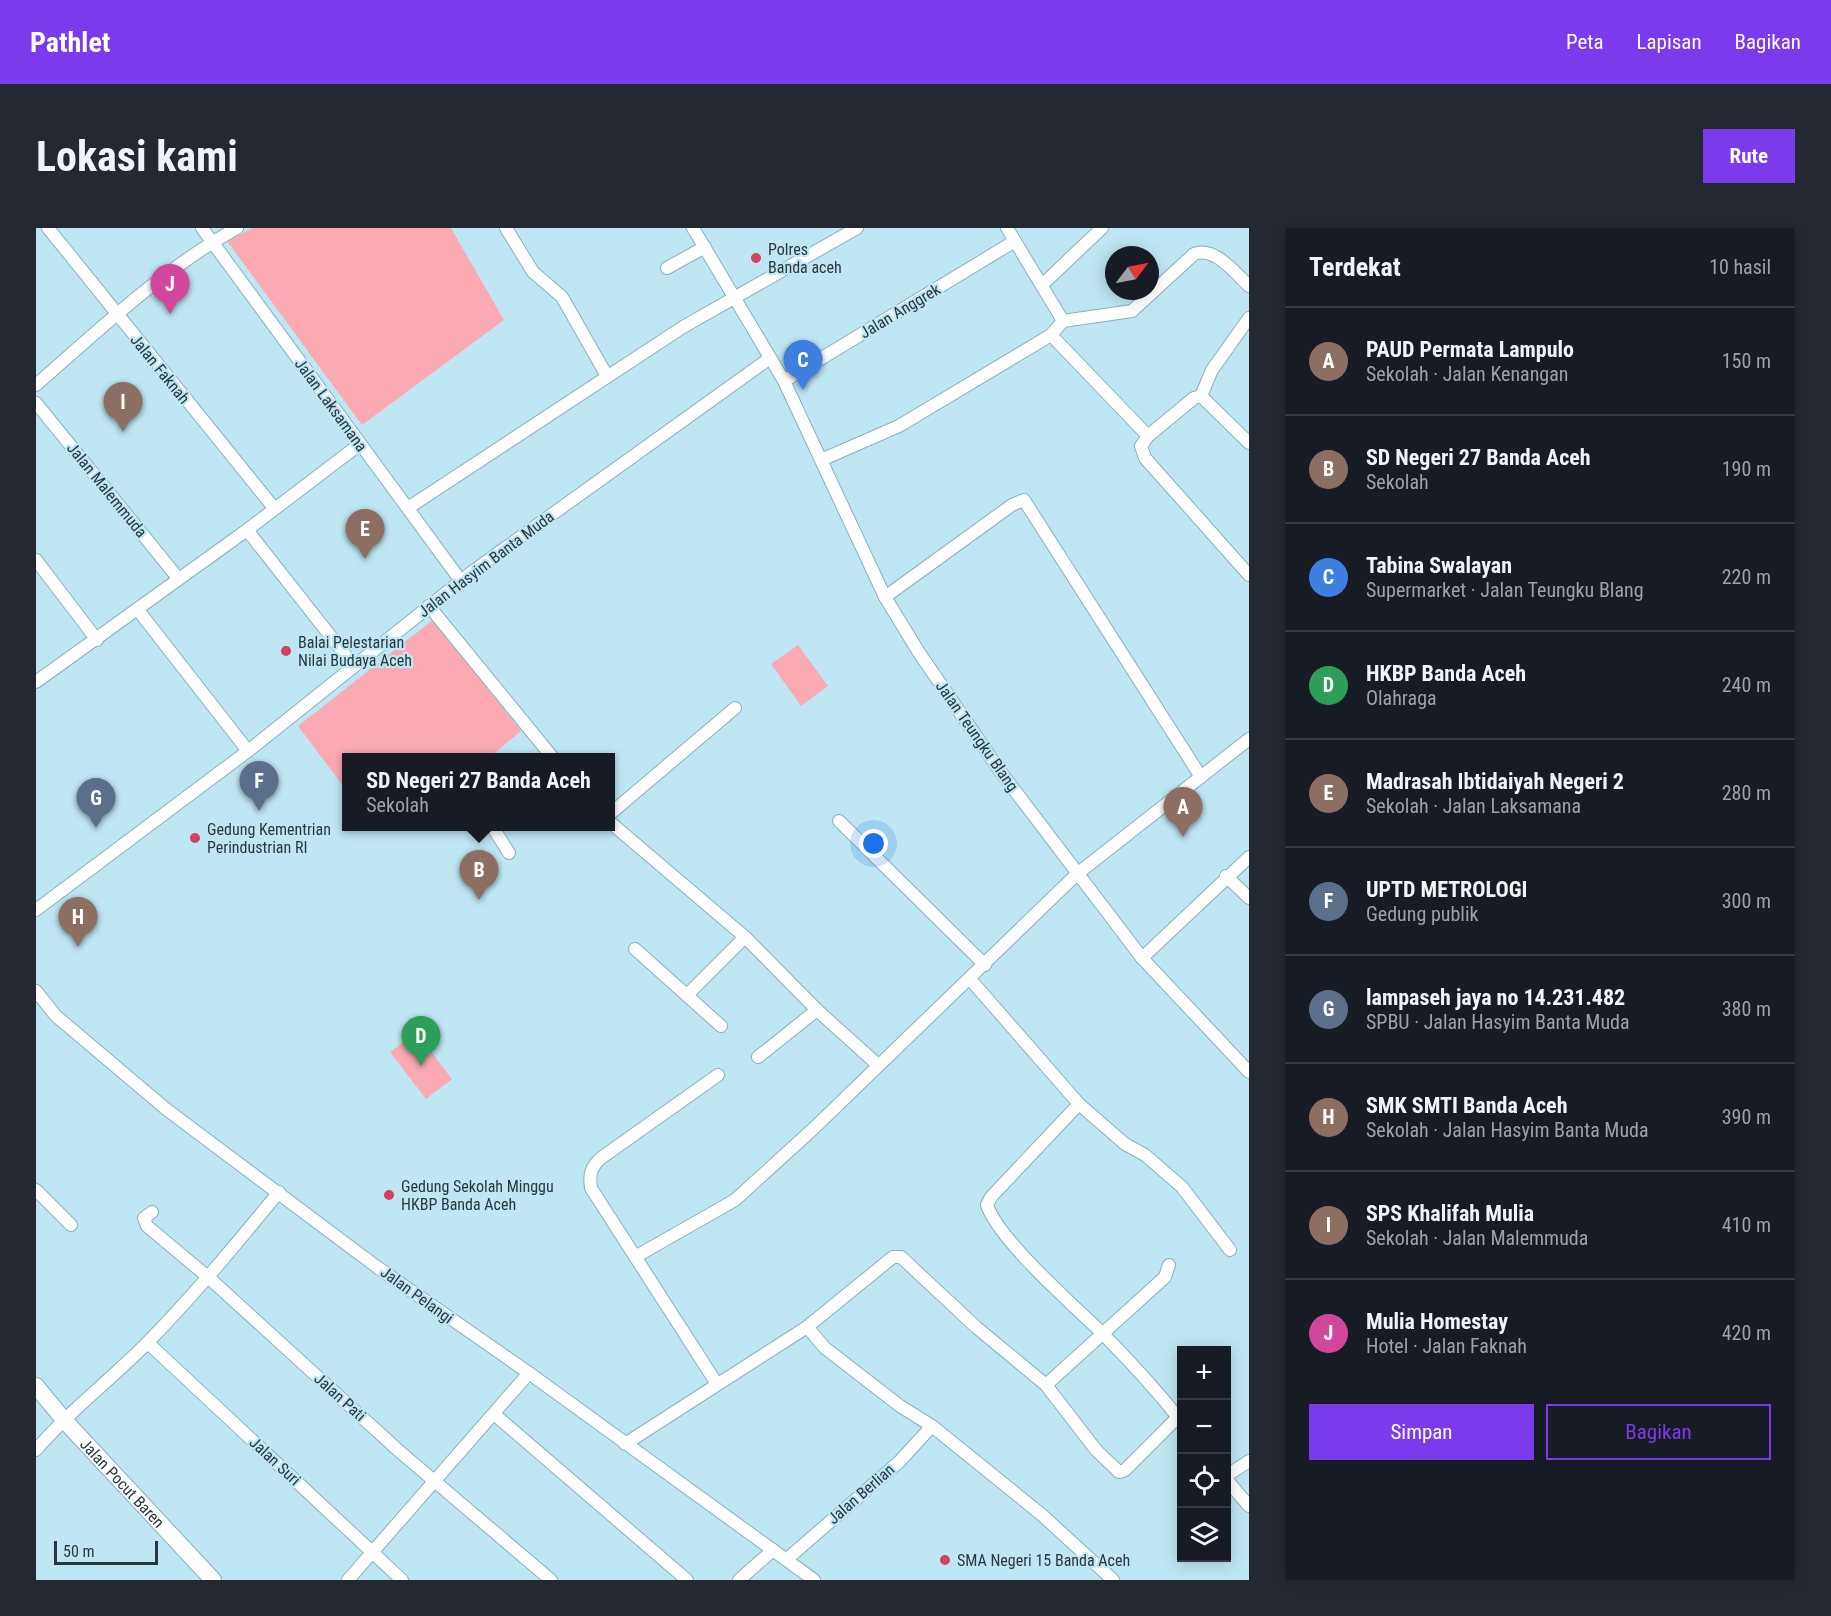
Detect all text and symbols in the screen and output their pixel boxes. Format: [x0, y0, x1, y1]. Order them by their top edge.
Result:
text: Pathlet [30, 26, 110, 59]
text: Peta [1566, 30, 1604, 54]
text: Lapisan [1637, 30, 1702, 54]
text: Bagikan [1735, 30, 1801, 54]
button: Rute [1703, 129, 1795, 183]
text: Lokasi kami [36, 132, 238, 181]
place label: Polres Banda aceh [768, 240, 842, 277]
north arrow [1105, 246, 1159, 300]
marker: Polres Banda aceh [749, 251, 763, 265]
text: Terdekat [1309, 252, 1401, 282]
text: 10 hasil [1709, 255, 1771, 279]
pin: J [150, 264, 190, 314]
street label: Jalan Anggrek [856, 279, 944, 342]
street label: Jalan Faknah [126, 331, 194, 407]
text: PAUD Permata Lampulo [1366, 337, 1574, 362]
pin: C [784, 340, 822, 390]
text: A [1323, 349, 1334, 373]
text: 150 m [1722, 349, 1771, 373]
street label: Jalan Laksamana [291, 355, 371, 455]
text: Sekolah · Jalan Kenangan [1366, 362, 1569, 386]
pin: I [104, 382, 142, 432]
street label: Jalan Malemmuda [63, 439, 151, 541]
text: SD Negeri 27 Banda Aceh [1366, 445, 1591, 470]
text: B [1323, 457, 1334, 481]
text: 190 m [1722, 457, 1771, 481]
text: Sekolah [1366, 470, 1429, 494]
street label: Jalan Hasyim Banta Muda [415, 507, 557, 621]
pin: E [346, 510, 384, 559]
text: Tabina Swalayan [1366, 553, 1512, 578]
text: C [1323, 565, 1334, 589]
text: 220 m [1722, 565, 1771, 589]
text: Supermarket · Jalan Teungku Blang [1366, 578, 1644, 602]
place label: Balai Pelestarian Nilai Budaya Aceh [298, 633, 412, 670]
marker: Balai Pelestarian Nilai Budaya Aceh [279, 644, 293, 658]
text: HKBP Banda Aceh [1366, 661, 1526, 686]
text: D [1323, 673, 1334, 697]
text: 240 m [1722, 673, 1771, 697]
street label: Jalan Teungku Blang [932, 677, 1022, 795]
text: Olahraga [1366, 686, 1437, 710]
popup [342, 753, 615, 831]
pin: F [240, 762, 278, 811]
text: SD Negeri 27 Banda Aceh [366, 768, 591, 793]
text: Madrasah Ibtidaiyah Negeri 2 [1366, 769, 1624, 794]
pin: G [76, 778, 116, 828]
text: E [1324, 781, 1333, 805]
text: 280 m [1722, 781, 1771, 805]
pin: A [1164, 788, 1202, 837]
text: Sekolah [366, 793, 429, 817]
text: Sekolah · Jalan Laksamana [1366, 794, 1581, 818]
place label: Gedung Kementrian Perindustrian RI [207, 820, 331, 857]
your location [859, 829, 888, 858]
marker: Gedung Kementrian Perindustrian RI [188, 831, 202, 845]
pin: B [460, 850, 498, 900]
text: UPTD METROLOGI [1366, 877, 1528, 902]
text: F [1324, 889, 1333, 913]
text: 300 m [1722, 889, 1771, 913]
pin: H [58, 898, 98, 947]
text: Gedung publik [1366, 902, 1479, 926]
text: lampaseh jaya no 14.231.482 [1366, 985, 1625, 1010]
text: G [1323, 997, 1334, 1021]
text: 380 m [1722, 997, 1771, 1021]
text: SPBU · Jalan Hasyim Banta Muda [1366, 1010, 1630, 1034]
pin: D [402, 1016, 440, 1066]
text: SMK SMTI Banda Aceh [1366, 1093, 1567, 1118]
text: H [1322, 1105, 1335, 1129]
text: 390 m [1722, 1105, 1771, 1129]
text: Sekolah · Jalan Hasyim Banta Muda [1366, 1118, 1649, 1142]
place label: Gedung Sekolah Minggu HKBP Banda Aceh [401, 1177, 554, 1214]
marker: Gedung Sekolah Minggu HKBP Banda Aceh [382, 1188, 396, 1202]
text: SPS Khalifah Mulia [1366, 1201, 1534, 1226]
text: I [1326, 1213, 1331, 1237]
text: 410 m [1722, 1213, 1771, 1237]
text: Sekolah · Jalan Malemmuda [1366, 1226, 1588, 1250]
street label: Jalan Pelangi [377, 1262, 457, 1328]
text: Mulia Homestay [1366, 1309, 1508, 1334]
text: J [1324, 1321, 1333, 1345]
text: 420 m [1722, 1321, 1771, 1345]
text: Hotel · Jalan Faknah [1366, 1334, 1527, 1358]
map controls [1177, 1346, 1231, 1562]
button: + [1177, 1346, 1231, 1400]
street label: Jalan Pati [310, 1369, 370, 1425]
button: − [1177, 1400, 1231, 1454]
button: Simpan [1309, 1404, 1534, 1460]
button: Bagikan [1546, 1404, 1771, 1460]
street label: Jalan Suri [246, 1433, 304, 1489]
street label: Jalan Pocut Baren [76, 1434, 169, 1531]
button: locate [1177, 1454, 1231, 1508]
street label: Jalan Berlian [824, 1460, 898, 1528]
button: layers [1177, 1508, 1231, 1562]
scale bar [54, 1538, 158, 1566]
text: 50 m [63, 1542, 95, 1561]
place label: SMA Negeri 15 Banda Aceh [957, 1551, 1130, 1570]
marker: SMA Negeri 15 Banda Aceh [938, 1553, 952, 1567]

